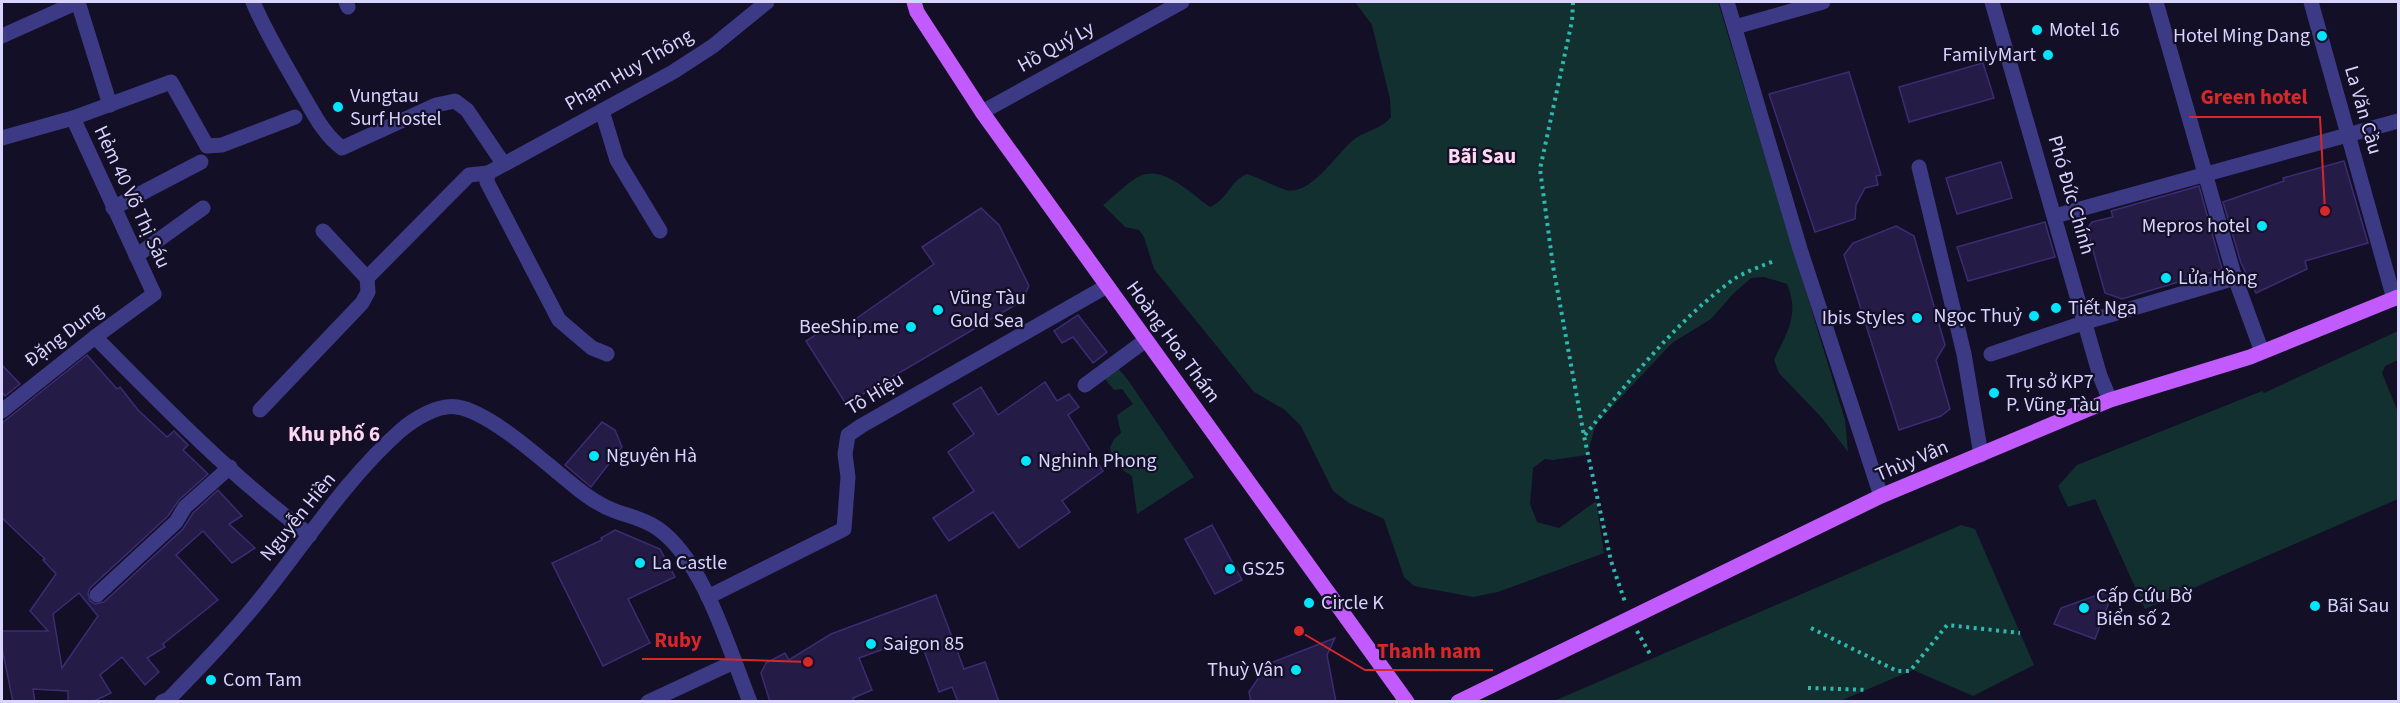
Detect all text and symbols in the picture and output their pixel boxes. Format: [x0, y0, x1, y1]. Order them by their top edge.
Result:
street label: Hồ Quý Ly [1013, 14, 1100, 80]
place label: Motel 16 [2049, 16, 2119, 44]
street label: Phạm Huy Thông [560, 22, 698, 118]
place label: Hotel Ming Dang [2173, 22, 2310, 50]
marker: Motel 16 [2030, 23, 2044, 37]
marker: Hotel Ming Dang [2315, 29, 2329, 43]
place label: FamilyMart [1942, 41, 2036, 69]
marker: FamilyMart [2041, 48, 2055, 62]
street label: La Văn Cầu [2337, 62, 2389, 158]
callout: Green hotel [2189, 78, 2320, 117]
place label: Vungtau Surf Hostel [350, 82, 442, 133]
text: Green hotel [2200, 82, 2308, 112]
marker: Vungtau Surf Hostel [331, 100, 345, 114]
street label: Hẻm 40 Võ Thị Sáu [87, 121, 177, 273]
street label: Phó Đức Chính [2041, 132, 2101, 258]
district label: Bãi Sau [1448, 141, 1516, 171]
place label: Mepros hotel [2142, 212, 2250, 240]
marker: Mepros hotel [2255, 219, 2269, 233]
place label: Lửa Hồng [2178, 264, 2257, 292]
marker: Lửa Hồng [2159, 271, 2173, 285]
street label: Hoàng Hoa Thám [1119, 275, 1227, 409]
place label: Vũng Tàu Gold Sea [950, 284, 1026, 335]
place label: Tiết Nga [2068, 294, 2137, 322]
street label: Đặng Dung [19, 296, 109, 374]
marker: Tiết Nga [2049, 301, 2063, 315]
place label: Ngọc Thuỷ [1933, 302, 2023, 330]
marker: Vũng Tàu Gold Sea [931, 303, 945, 317]
place label: Ibis Styles [1822, 304, 1905, 332]
marker: Ngọc Thuỷ [2027, 309, 2041, 323]
marker: Ibis Styles [1910, 311, 1924, 325]
place label: BeeShip.me [799, 313, 899, 341]
marker: BeeShip.me [904, 320, 918, 334]
street label: Tô Hiệu [841, 366, 909, 422]
place label: Trụ sở KP7 P. Vũng Tàu [2006, 368, 2100, 419]
marker: Trụ sở KP7 P. Vũng Tàu [1987, 386, 2001, 400]
district label: Khu phố 6 [288, 419, 380, 449]
street label: Thùy Vân [1871, 433, 1953, 489]
place label: Nguyên Hà [606, 442, 697, 470]
place label: Nghinh Phong [1038, 447, 1157, 475]
marker: Nguyên Hà [587, 449, 601, 463]
marker: Nghinh Phong [1019, 454, 1033, 468]
street label: Nguyễn Hiền [253, 467, 343, 567]
place label: La Castle [652, 549, 727, 577]
place label: GS25 [1242, 555, 1285, 583]
marker: La Castle [633, 556, 647, 570]
marker: GS25 [1223, 562, 1237, 576]
place label: Cấp Cứu Bờ Biển số 2 [2096, 582, 2192, 633]
place label: Circle K [1321, 589, 1384, 617]
place label: Bãi Sau [2327, 592, 2389, 620]
marker: Circle K [1302, 596, 1316, 610]
marker: Bãi Sau [2308, 599, 2322, 613]
marker: Cấp Cứu Bờ Biển số 2 [2077, 601, 2091, 615]
callout: Ruby [642, 620, 714, 659]
text: Ruby [654, 625, 702, 655]
place label: Saigon 85 [883, 630, 964, 658]
callout: Thanh nam [1365, 631, 1493, 670]
text: Thanh nam [1377, 636, 1481, 666]
marker: Saigon 85 [864, 637, 878, 651]
place label: Thuỳ Vân [1207, 656, 1284, 684]
marker: Thuỳ Vân [1289, 663, 1303, 677]
place label: Com Tam [223, 666, 302, 694]
marker: Com Tam [204, 673, 218, 687]

